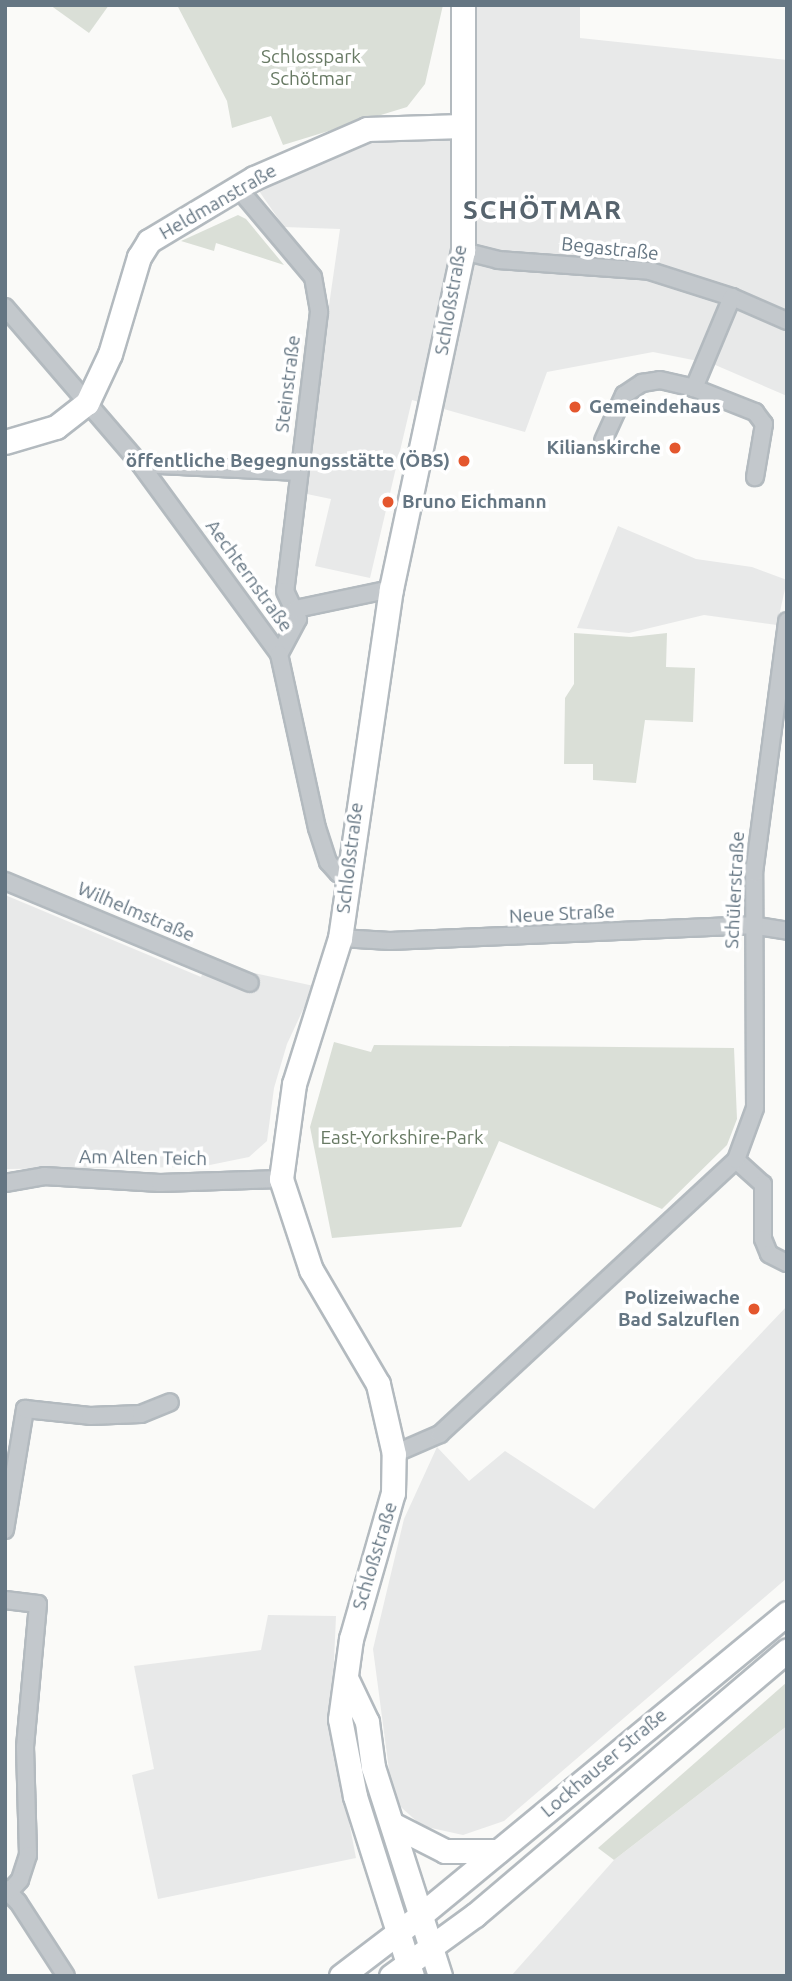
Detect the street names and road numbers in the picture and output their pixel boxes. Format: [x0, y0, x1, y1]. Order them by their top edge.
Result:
street label: Heldmanstraße [155, 159, 281, 245]
street label: Begastraße [560, 233, 660, 265]
street label: Schloßstraße [430, 243, 472, 357]
street label: Steinstraße [271, 334, 305, 434]
street label: Aechternstraße [201, 515, 297, 637]
street label: Schloßstraße [332, 801, 368, 915]
street label: Schülerstraße [721, 831, 749, 949]
street label: Wilhelmstraße [74, 877, 198, 947]
street label: Neue Straße [508, 900, 616, 928]
street label: Am Alten Teich [79, 1145, 207, 1171]
street label: Schloßstraße [348, 1499, 402, 1613]
street label: Lockhauser Straße [536, 1704, 672, 1822]

